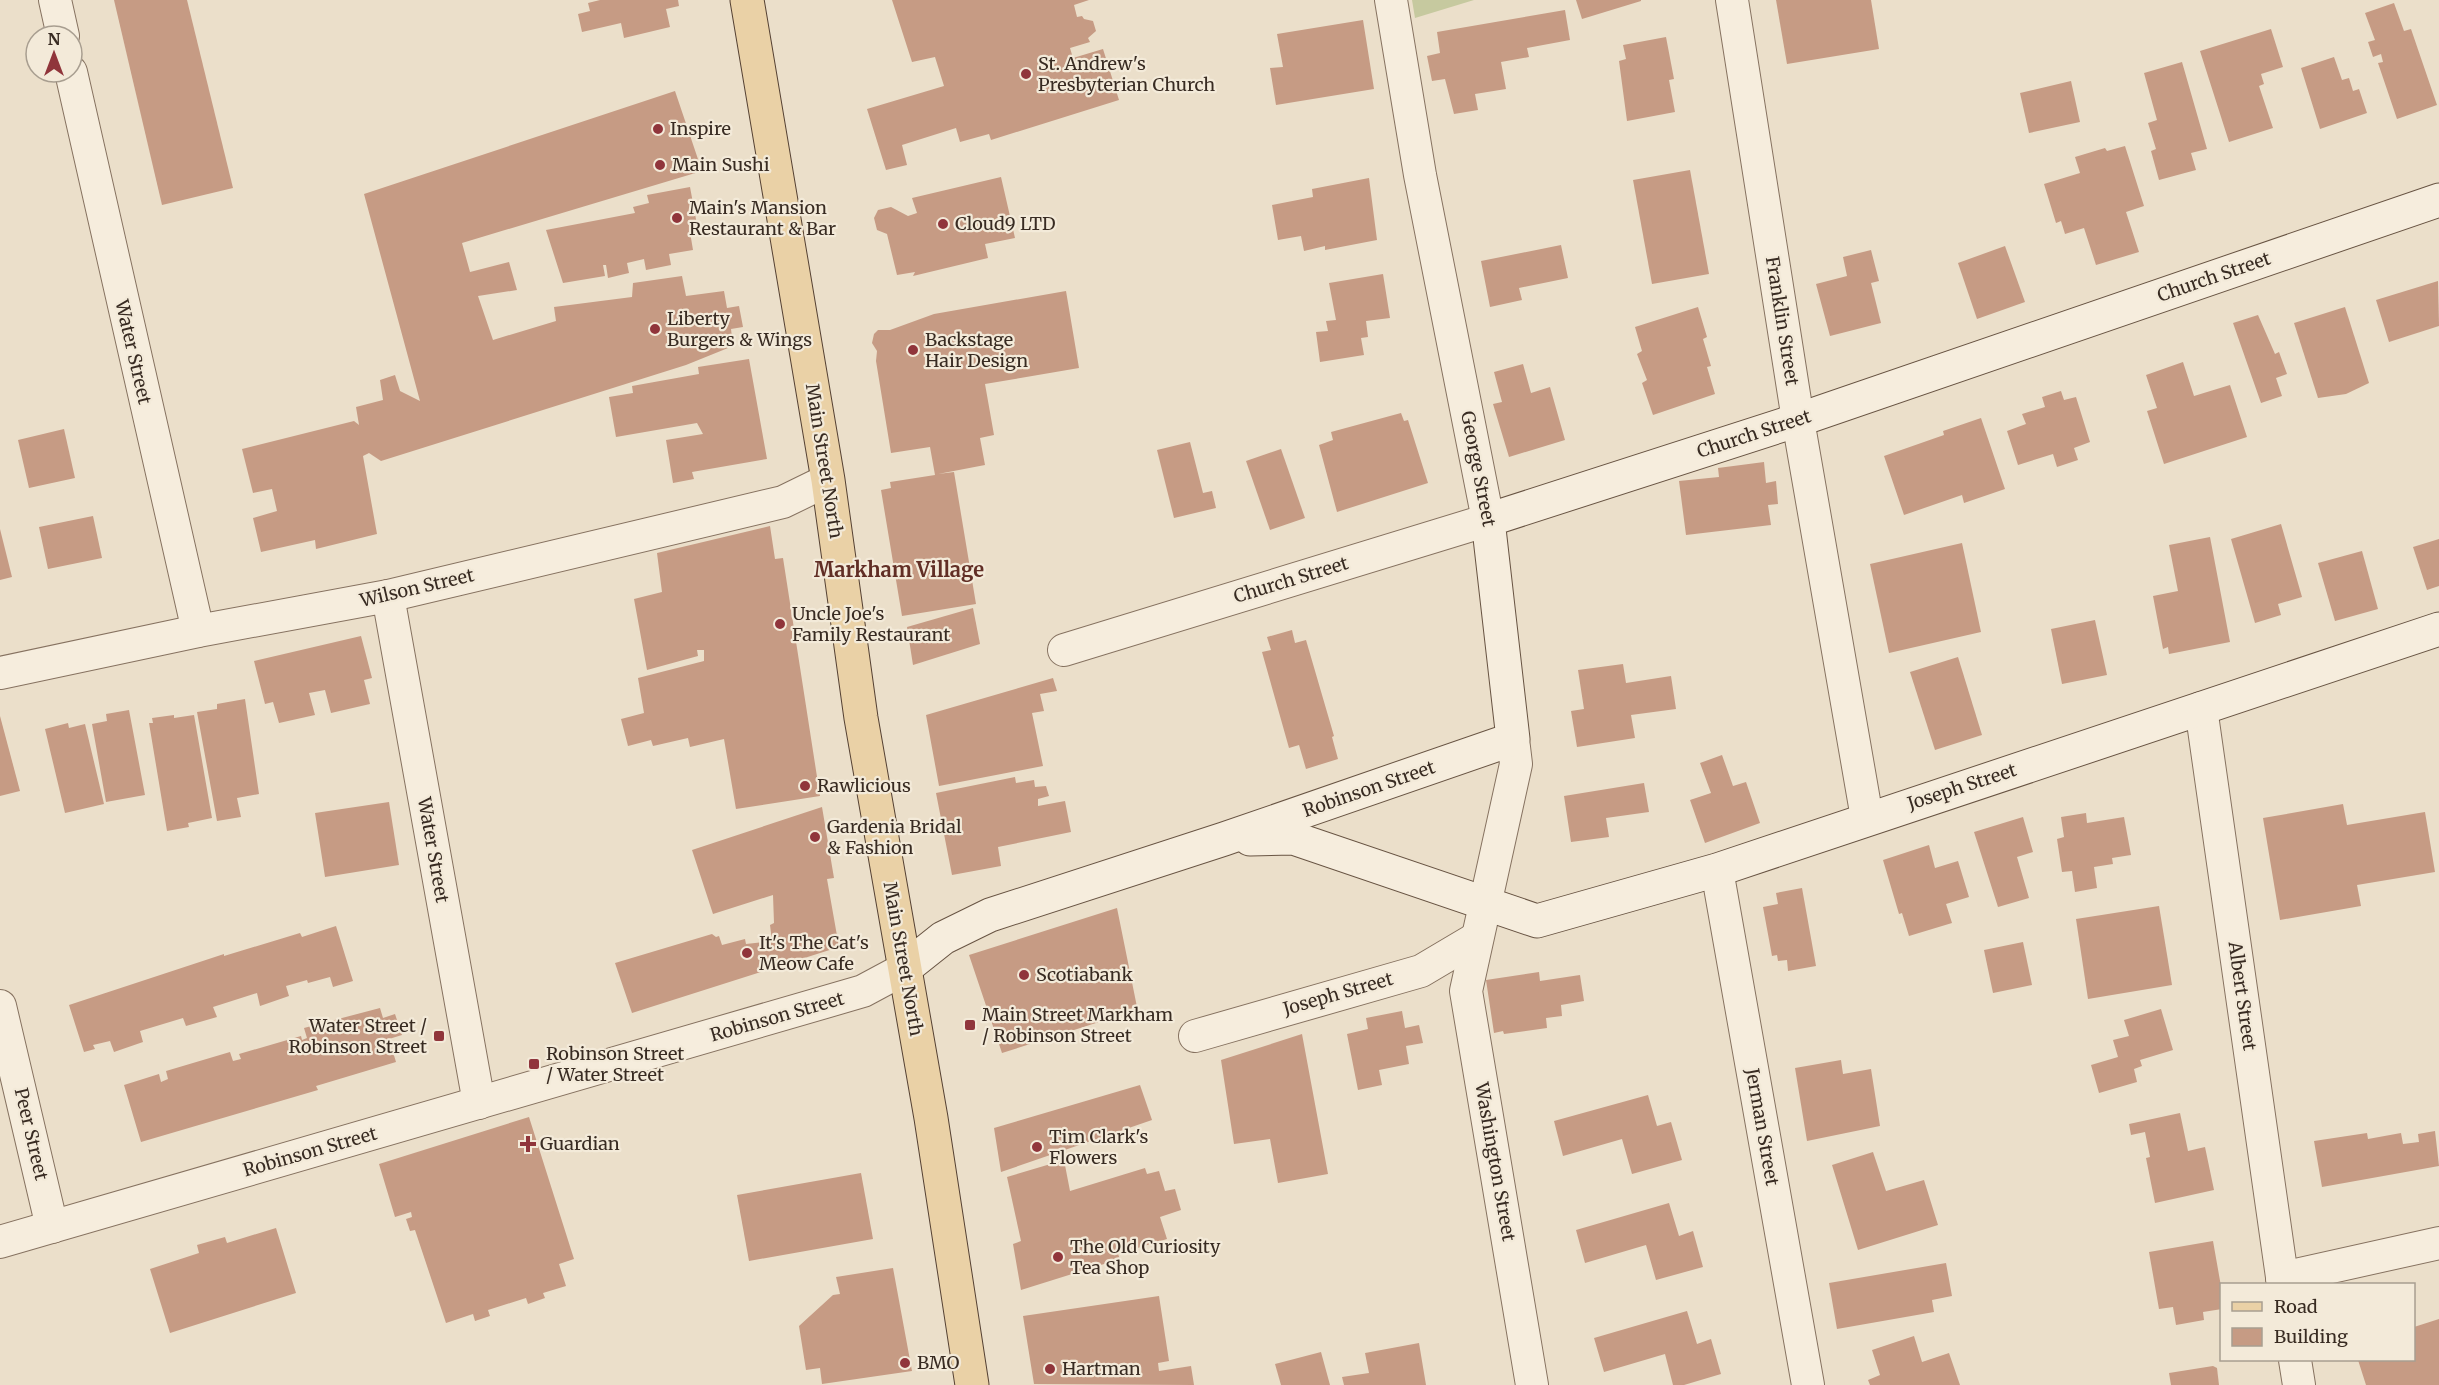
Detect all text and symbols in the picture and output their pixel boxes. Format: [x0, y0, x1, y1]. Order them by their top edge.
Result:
north arrow [24, 24, 84, 84]
text: N [48, 29, 61, 49]
place label: St. Andrew's Presbyterian Church [1038, 52, 1215, 96]
marker: St. Andrew's Presbyterian Church [1019, 67, 1033, 81]
place label: Inspire [670, 117, 731, 140]
marker: Inspire [651, 122, 665, 136]
place label: Main Sushi [672, 153, 770, 176]
marker: Main Sushi [653, 158, 667, 172]
place label: Main's Mansion Restaurant & Bar [689, 196, 836, 240]
marker: Main's Mansion Restaurant & Bar [670, 211, 684, 225]
place label: Cloud9 LTD [955, 212, 1056, 235]
marker: Cloud9 LTD [936, 217, 950, 231]
street label: Church Street [2154, 246, 2274, 307]
street label: Franklin Street [1761, 255, 1804, 387]
street label: Water Street [110, 296, 157, 406]
place label: Liberty Burgers & Wings [667, 307, 812, 351]
marker: Liberty Burgers & Wings [648, 322, 662, 336]
place label: Backstage Hair Design [925, 328, 1028, 372]
marker: Backstage Hair Design [906, 343, 920, 357]
street label: Main Street North [801, 382, 848, 540]
street label: Church Street [1694, 404, 1814, 463]
street label: George Street [1456, 409, 1501, 529]
street label: Church Street [1231, 551, 1351, 608]
district label: Markham Village [814, 557, 984, 582]
street label: Wilson Street [357, 563, 476, 612]
place label: Uncle Joe's Family Restaurant [792, 602, 950, 646]
marker: Uncle Joe's Family Restaurant [773, 617, 787, 631]
street label: Robinson Street [1300, 755, 1438, 822]
street label: Joseph Street [1903, 758, 2019, 815]
place label: Rawlicious [817, 774, 911, 797]
marker: Rawlicious [798, 779, 812, 793]
street label: Water Street [413, 794, 454, 904]
place label: Gardenia Bridal & Fashion [827, 815, 962, 859]
marker: Gardenia Bridal & Fashion [808, 830, 822, 844]
street label: Main Street North [879, 880, 928, 1038]
place label: It's The Cat's Meow Cafe [759, 931, 869, 975]
street label: Albert Street [2223, 939, 2262, 1052]
marker: It's The Cat's Meow Cafe [740, 946, 754, 960]
place label: Scotiabank [1036, 963, 1133, 986]
street label: Joseph Street [1279, 967, 1396, 1020]
marker: Scotiabank [1017, 968, 1031, 982]
street label: Robinson Street [707, 986, 847, 1047]
place label: Main Street Markham / Robinson Street [982, 1003, 1173, 1047]
place label: Water Street / Robinson Street [289, 1014, 427, 1058]
marker: Main Street Markham / Robinson Street [963, 1018, 977, 1032]
marker: Water Street / Robinson Street [432, 1029, 446, 1043]
place label: Robinson Street / Water Street [546, 1042, 684, 1086]
marker: Robinson Street / Water Street [527, 1057, 541, 1071]
street label: Jerman Street [1741, 1065, 1784, 1187]
street label: Washington Street [1470, 1080, 1521, 1243]
street label: Peer Street [10, 1085, 53, 1182]
street label: Robinson Street [240, 1121, 380, 1182]
place label: Tim Clark's Flowers [1049, 1125, 1149, 1169]
place label: Guardian [540, 1132, 620, 1155]
marker: Guardian [521, 1137, 535, 1151]
marker: Tim Clark's Flowers [1030, 1140, 1044, 1154]
place label: The Old Curiosity Tea Shop [1070, 1235, 1221, 1279]
marker: The Old Curiosity Tea Shop [1051, 1250, 1065, 1264]
legend [2220, 1283, 2415, 1361]
text: Road [2274, 1295, 2318, 1318]
text: Building [2274, 1325, 2348, 1348]
place label: BMO [917, 1351, 960, 1374]
marker: BMO [898, 1356, 912, 1370]
place label: Hartman [1062, 1357, 1141, 1380]
marker: Hartman [1043, 1362, 1057, 1376]

